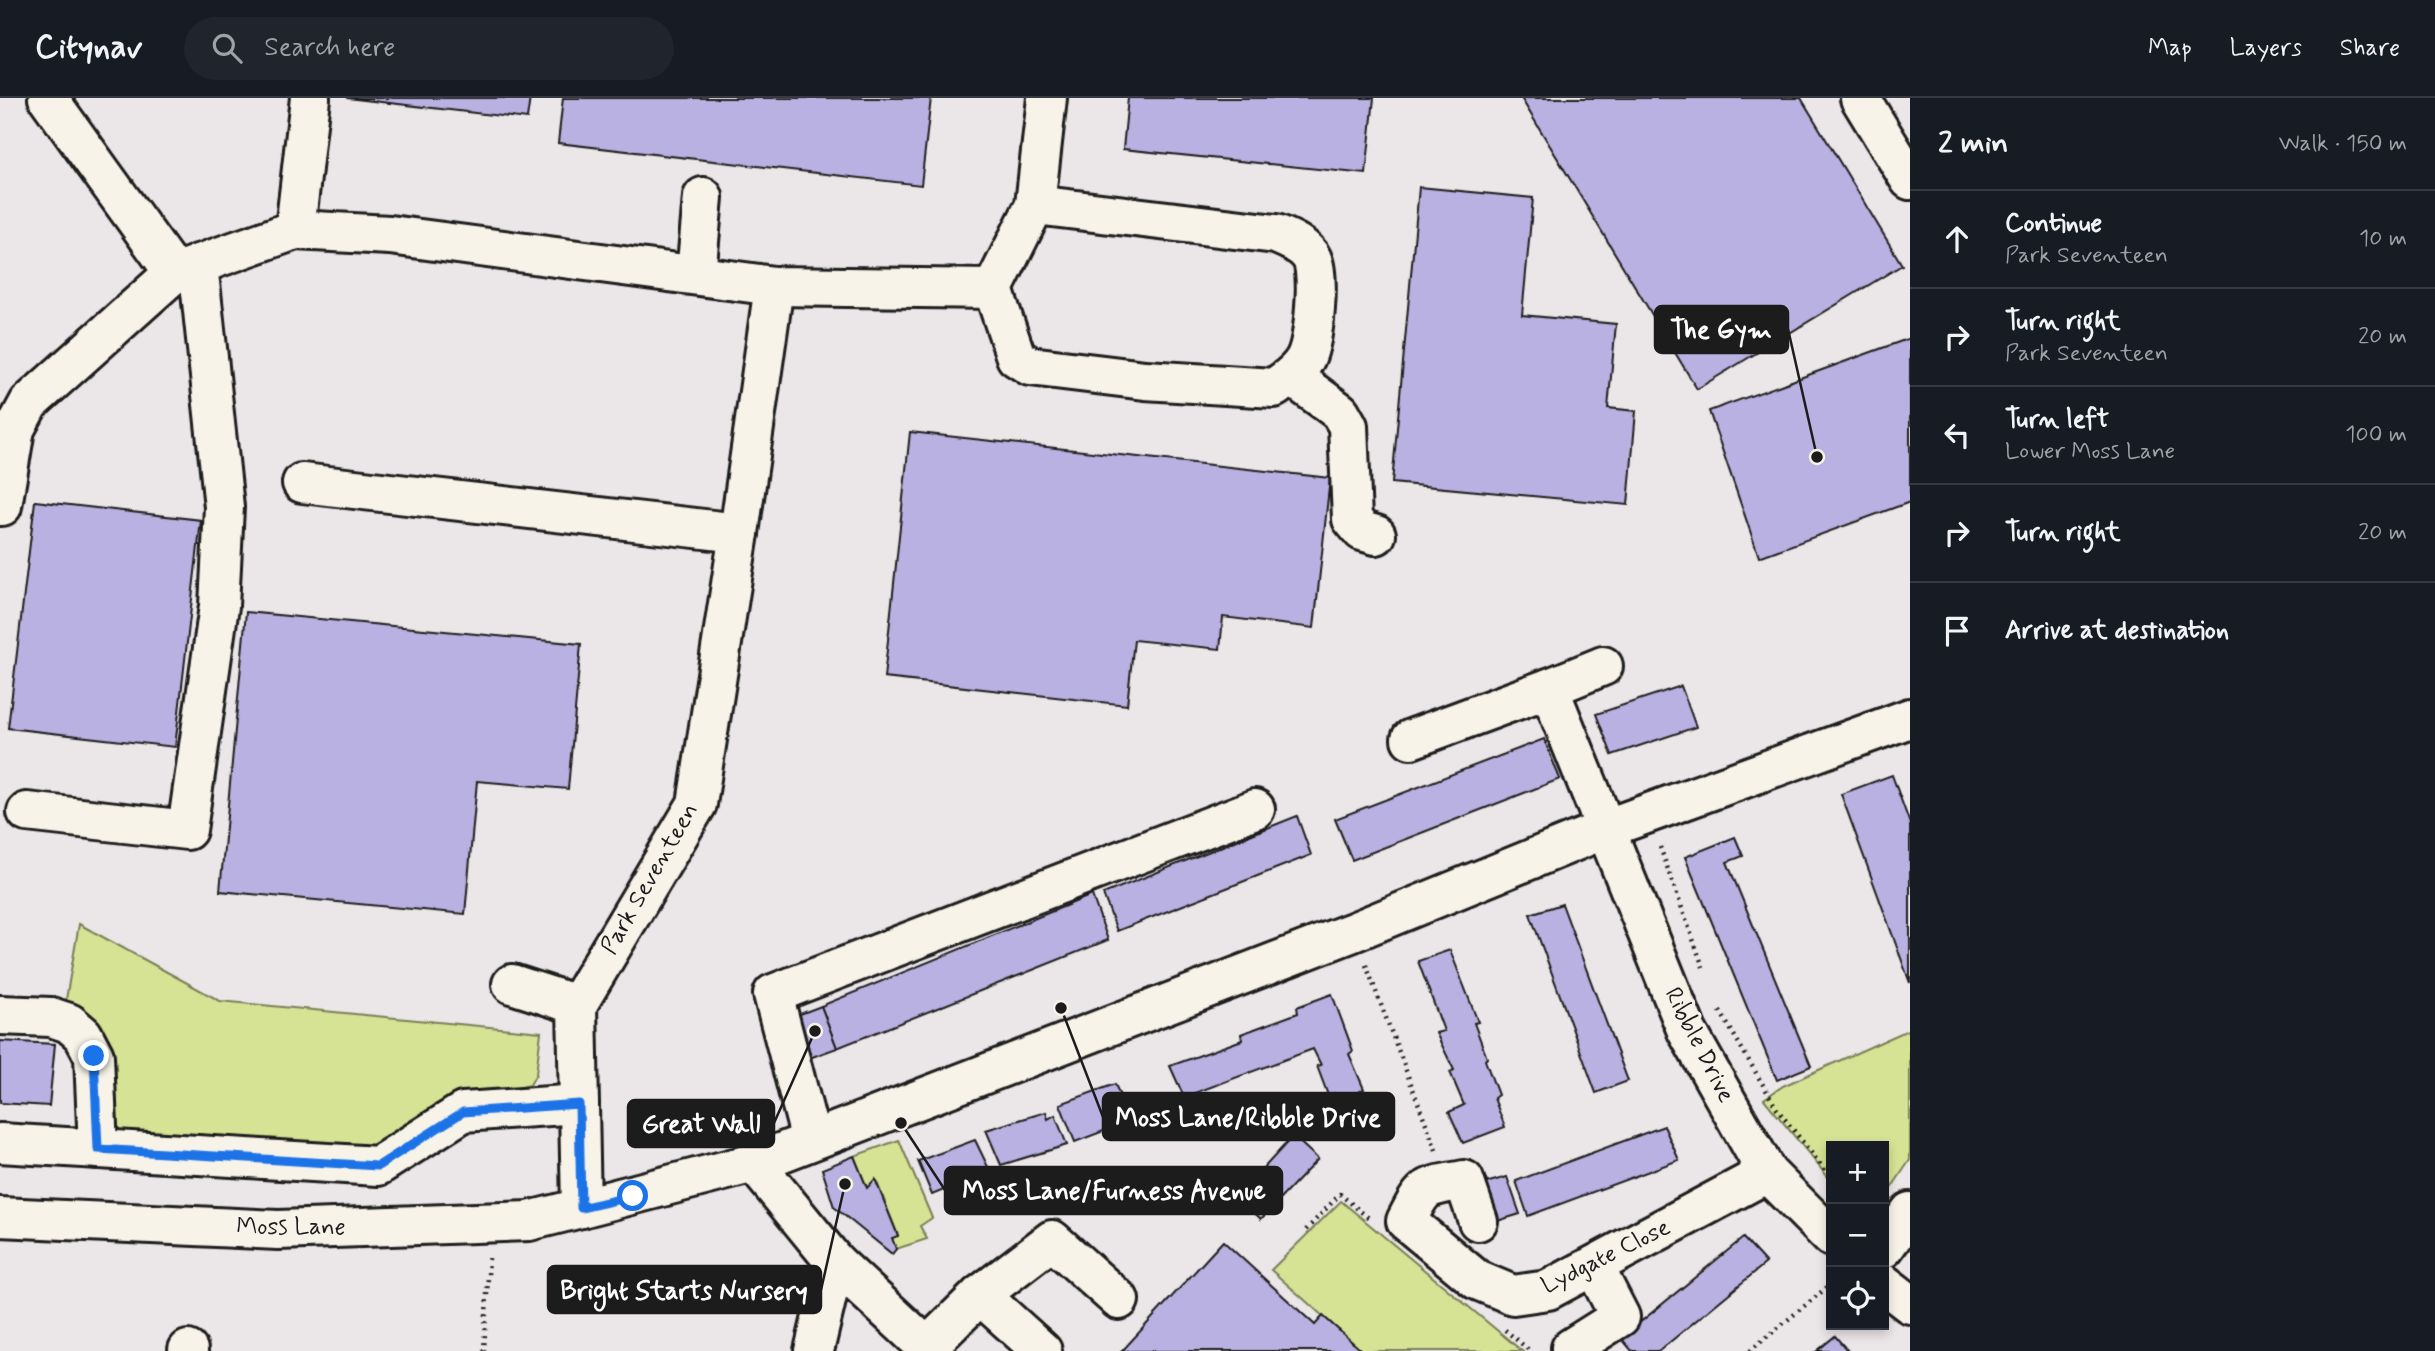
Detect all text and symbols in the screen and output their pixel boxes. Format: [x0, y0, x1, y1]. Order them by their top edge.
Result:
search box [184, 17, 674, 80]
text: Citynav [35, 26, 142, 70]
icon: search [208, 29, 246, 67]
text: Search here [264, 31, 395, 65]
text: Map [2148, 33, 2192, 64]
text: Layers [2230, 33, 2302, 64]
text: Share [2340, 33, 2400, 64]
text: 2 min [1938, 124, 2008, 163]
text: Walk · 150 m [2279, 129, 2407, 159]
text: Continue [2005, 207, 2102, 241]
icon: ahead [1938, 220, 1976, 258]
text: 10 m [2359, 224, 2407, 254]
text: Park Seventeen [2005, 241, 2168, 271]
text: Turn right [2005, 305, 2121, 339]
callout: The Gym [1655, 306, 1788, 353]
text: The Gym [1670, 314, 1772, 348]
icon: right [1938, 318, 1976, 356]
text: 20 m [2358, 322, 2407, 352]
text: Park Seventeen [2005, 339, 2168, 369]
text: Turn left [2005, 403, 2109, 437]
icon: left [1938, 416, 1976, 454]
text: 100 m [2345, 420, 2407, 450]
text: Lower Moss Lane [2005, 437, 2175, 467]
icon: right [1938, 514, 1976, 552]
text: Turn right [2005, 516, 2121, 550]
text: 20 m [2358, 518, 2407, 548]
icon: arrive [1938, 612, 1976, 650]
text: Arrive at destination [2005, 614, 2229, 648]
street label: Park Seventeen [594, 798, 706, 960]
street label: Ribble Drive [1657, 982, 1741, 1108]
route end [78, 1040, 109, 1071]
callout: Moss Lane/Ribble Drive [1103, 1093, 1394, 1140]
callout: Great Wall [628, 1100, 774, 1147]
text: Moss Lane/Ribble Drive [1115, 1102, 1381, 1136]
text: Great Wall [642, 1108, 760, 1142]
map controls [1826, 1141, 1889, 1330]
button: + [1826, 1141, 1889, 1204]
callout: Moss Lane/Furness Avenue [945, 1167, 1282, 1214]
text: Moss Lane/Furness Avenue [962, 1175, 1266, 1209]
route start [617, 1180, 648, 1211]
button: − [1826, 1204, 1889, 1267]
street label: Moss Lane [236, 1212, 346, 1243]
street label: Lydgate Close [1536, 1212, 1676, 1302]
callout: Bright Starts Nursery [548, 1266, 821, 1313]
button: locate [1826, 1267, 1889, 1330]
text: Bright Starts Nursery [560, 1275, 808, 1312]

